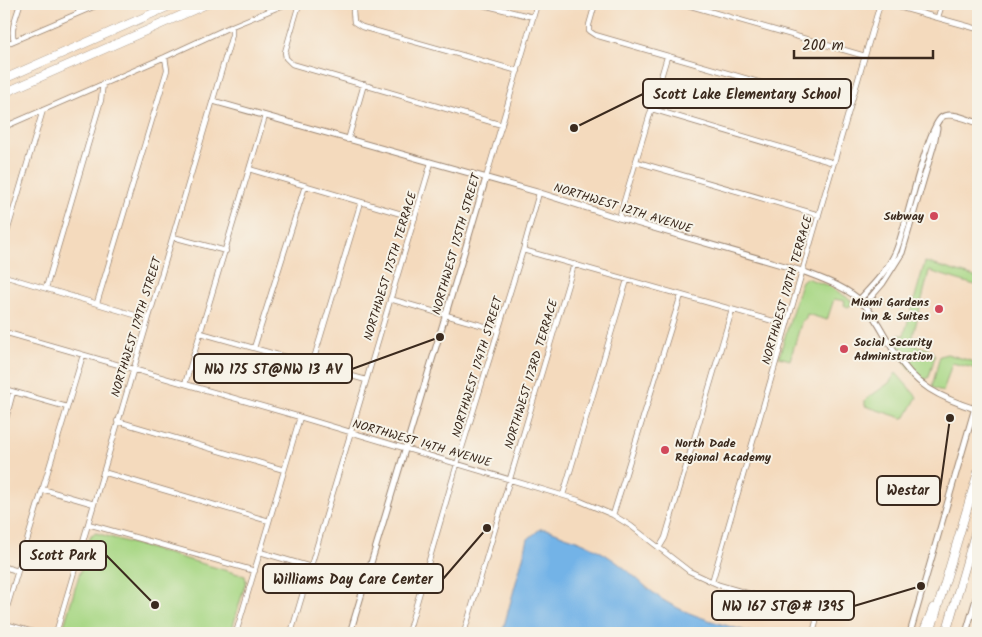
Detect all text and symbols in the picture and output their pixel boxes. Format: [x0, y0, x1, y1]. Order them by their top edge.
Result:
scale bar [794, 28, 933, 60]
text: 200 m [802, 34, 844, 58]
callout: Scott Lake Elementary School [643, 79, 851, 108]
text: Scott Lake Elementary School [653, 84, 841, 106]
street label: NORTHWEST 175TH STREET [427, 170, 486, 317]
street label: NORTHWEST 12TH AVENUE [551, 178, 695, 239]
street label: NORTHWEST 175TH TERRACE [359, 188, 422, 343]
place label: Subway [884, 207, 925, 226]
marker: Subway [928, 210, 940, 222]
street label: NORTHWEST 170TH TERRACE [757, 212, 818, 367]
street label: NORTHWEST 179TH STREET [106, 253, 167, 400]
street label: NORTHWEST 174TH STREET [447, 293, 508, 440]
place label: Miami Gardens Inn & Suites [851, 293, 929, 326]
street label: NORTHWEST 173RD TERRACE [500, 296, 564, 451]
marker: Miami Gardens Inn & Suites [933, 303, 945, 315]
place label: Social Security Administration [854, 333, 933, 366]
marker: Social Security Administration [838, 343, 850, 355]
callout: NW 175 ST@NW 13 AV [194, 354, 352, 383]
text: NW 175 ST@NW 13 AV [204, 359, 343, 381]
street label: NORTHWEST 14TH AVENUE [350, 415, 494, 473]
place label: North Dade Regional Academy [675, 434, 772, 467]
marker: North Dade Regional Academy [659, 444, 671, 456]
callout: Westar [877, 476, 940, 505]
text: Westar [887, 480, 930, 502]
callout: Scott Park [20, 541, 106, 570]
text: Scott Park [30, 545, 97, 567]
callout: Williams Day Care Center [263, 564, 443, 593]
text: Williams Day Care Center [273, 569, 434, 591]
callout: NW 167 ST@# 1395 [712, 591, 854, 620]
text: NW 167 ST@# 1395 [722, 596, 846, 618]

